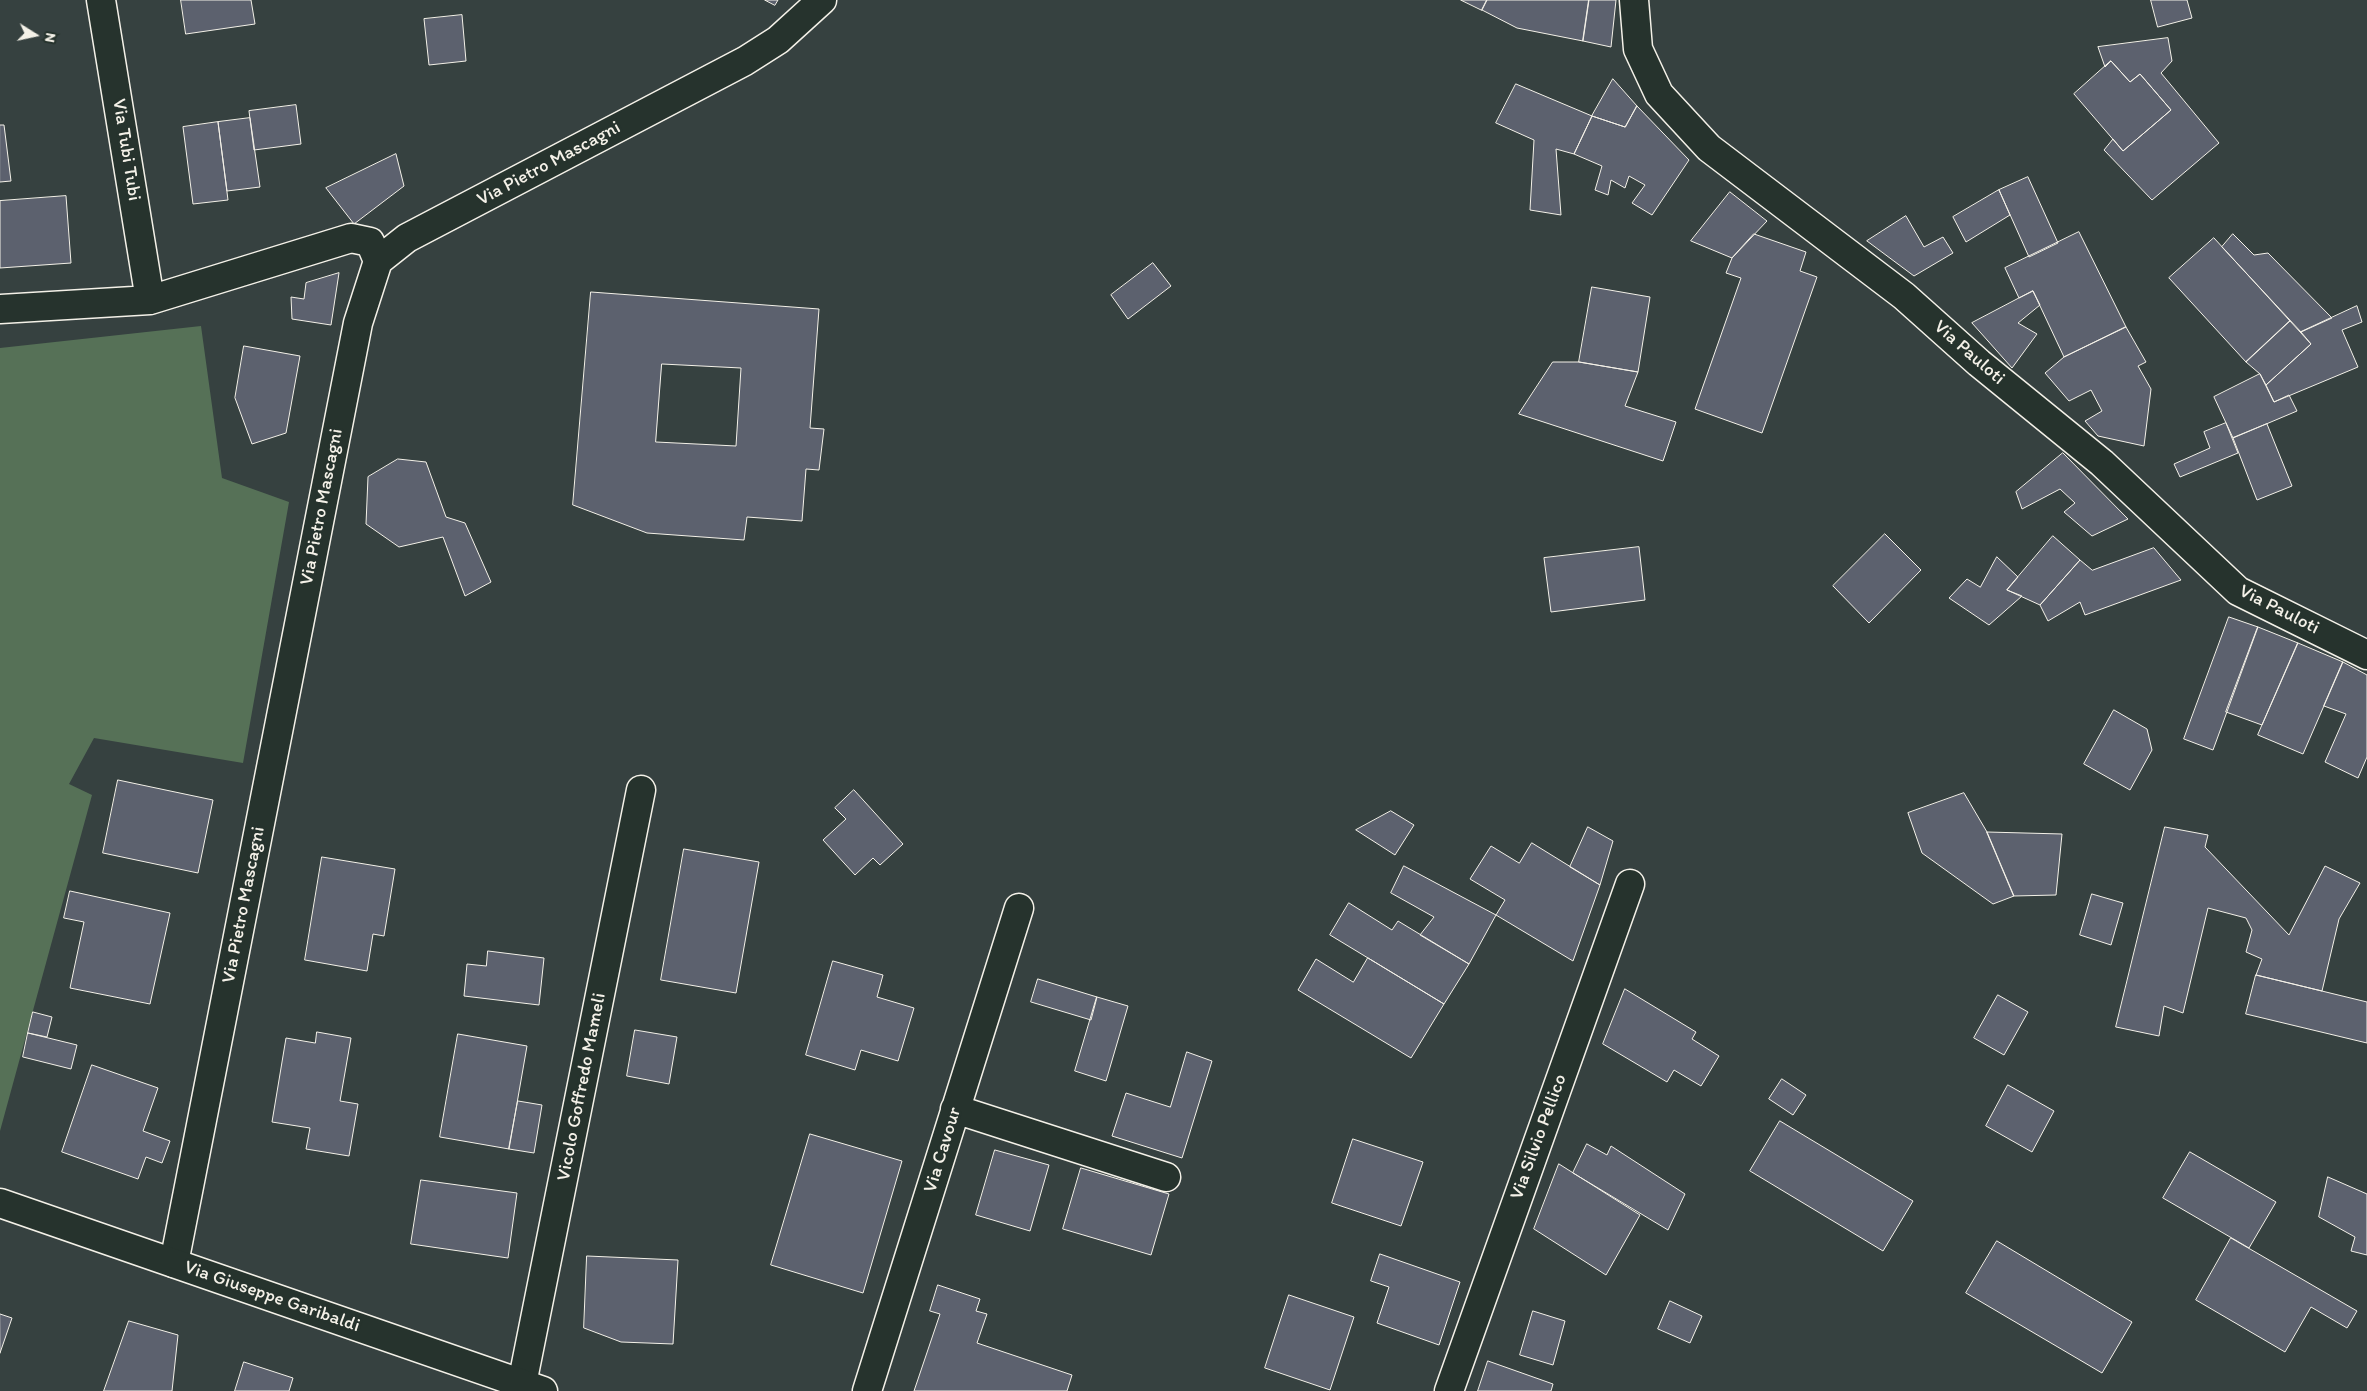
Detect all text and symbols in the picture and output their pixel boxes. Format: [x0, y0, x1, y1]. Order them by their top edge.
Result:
north arrow [10, 10, 60, 60]
text: N [41, 32, 59, 44]
street label: Via Tubi Tubi [107, 97, 145, 203]
street label: Via Pietro Mascagni [473, 117, 625, 211]
street label: Via Pauloti [1929, 316, 2009, 390]
street label: Via Pietro Mascagni [296, 427, 348, 587]
street label: Via Pauloti [2235, 580, 2323, 640]
street label: Via Pietro Mascagni [218, 825, 270, 985]
street label: Vicolo Goffredo Mameli [553, 991, 611, 1183]
street label: Via Silvio Pellico [1506, 1071, 1572, 1203]
street label: Via Cavour [919, 1105, 967, 1195]
street label: Via Giuseppe Garibaldi [181, 1256, 363, 1338]

